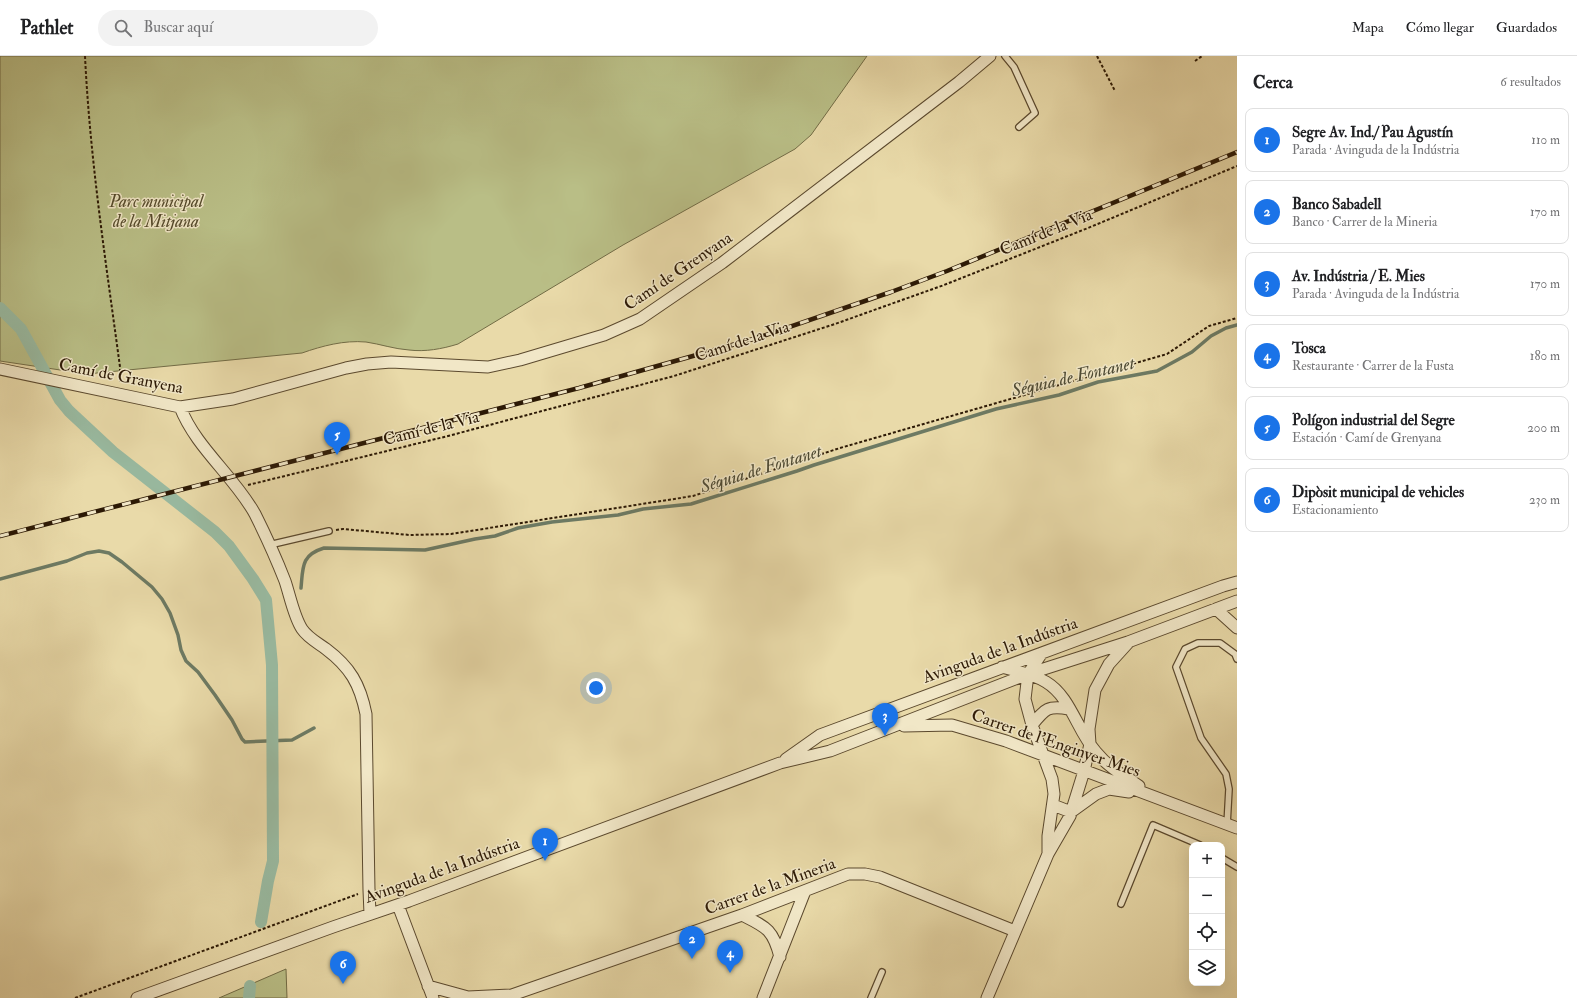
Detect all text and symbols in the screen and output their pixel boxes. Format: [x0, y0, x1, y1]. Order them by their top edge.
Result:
search box [98, 10, 378, 46]
text: Pathlet [20, 16, 74, 40]
icon: search [112, 17, 134, 39]
text: Buscar aquí [144, 18, 213, 37]
text: Mapa [1352, 19, 1384, 36]
text: Cómo llegar [1406, 19, 1474, 36]
text: Guardados [1496, 19, 1557, 36]
text: Cerca [1253, 72, 1293, 93]
text: 6 resultados [1500, 74, 1561, 90]
text: Segre Av. Ind./ Pau Agustín [1292, 123, 1453, 142]
text: 1 [1265, 132, 1269, 148]
text: 110 m [1531, 132, 1560, 148]
text: Parada · Avinguda de la Indústria [1292, 142, 1459, 158]
park label: Parc municipal de la Mitjana [108, 191, 205, 232]
text: Banco Sabadell [1292, 195, 1381, 214]
street label: Camí de la Via [997, 204, 1096, 260]
text: 2 [1264, 204, 1270, 220]
text: 170 m [1530, 204, 1560, 220]
text: Banco · Carrer de la Mineria [1292, 214, 1437, 230]
street label: Camí de Grenyana [620, 226, 738, 316]
text: Av. Indústria / E. Mies [1292, 267, 1425, 286]
text: 3 [1265, 276, 1270, 292]
text: 170 m [1530, 276, 1560, 292]
text: Parada · Avinguda de la Indústria [1292, 286, 1459, 302]
street label: Camí de la Via [692, 316, 793, 366]
text: Tosca [1292, 339, 1326, 358]
text: 4 [1263, 348, 1271, 364]
text: 180 m [1530, 348, 1560, 364]
water label: Séquia de Fontanet [1008, 351, 1138, 403]
street label: Camí de Granyena [57, 354, 186, 400]
text: Restaurante · Carrer de la Fusta [1292, 358, 1454, 374]
street label: Camí de la Via [381, 406, 482, 450]
text: Polígon industrial del Segre [1292, 411, 1455, 430]
text: 5 [1264, 420, 1270, 436]
text: 200 m [1527, 420, 1560, 436]
pin: 5 [324, 422, 350, 455]
text: Estación · Camí de Grenyana [1292, 430, 1441, 446]
water label: Séquia de Fontanet [697, 439, 825, 499]
text: Dipòsit municipal de vehicles [1292, 483, 1464, 502]
text: 6 [1264, 492, 1270, 508]
text: 230 m [1529, 492, 1560, 508]
text: Estacionamiento [1292, 502, 1378, 518]
street label: Avinguda de la Indústria [919, 612, 1081, 688]
your location [586, 678, 606, 698]
pin: 3 [872, 703, 898, 736]
street label: Carrer de l'Enginyer Mies [968, 704, 1143, 783]
pin: 1 [532, 828, 558, 861]
street label: Avinguda de la Indústria [361, 832, 523, 908]
map controls [1189, 842, 1225, 986]
button: + [1189, 842, 1225, 878]
street label: Carrer de la Mineria [702, 852, 839, 919]
button: − [1189, 878, 1225, 914]
button: locate [1189, 914, 1225, 950]
pin: 2 [679, 926, 705, 959]
pin: 4 [717, 940, 743, 973]
button: layers [1189, 950, 1225, 986]
pin: 6 [330, 951, 356, 984]

